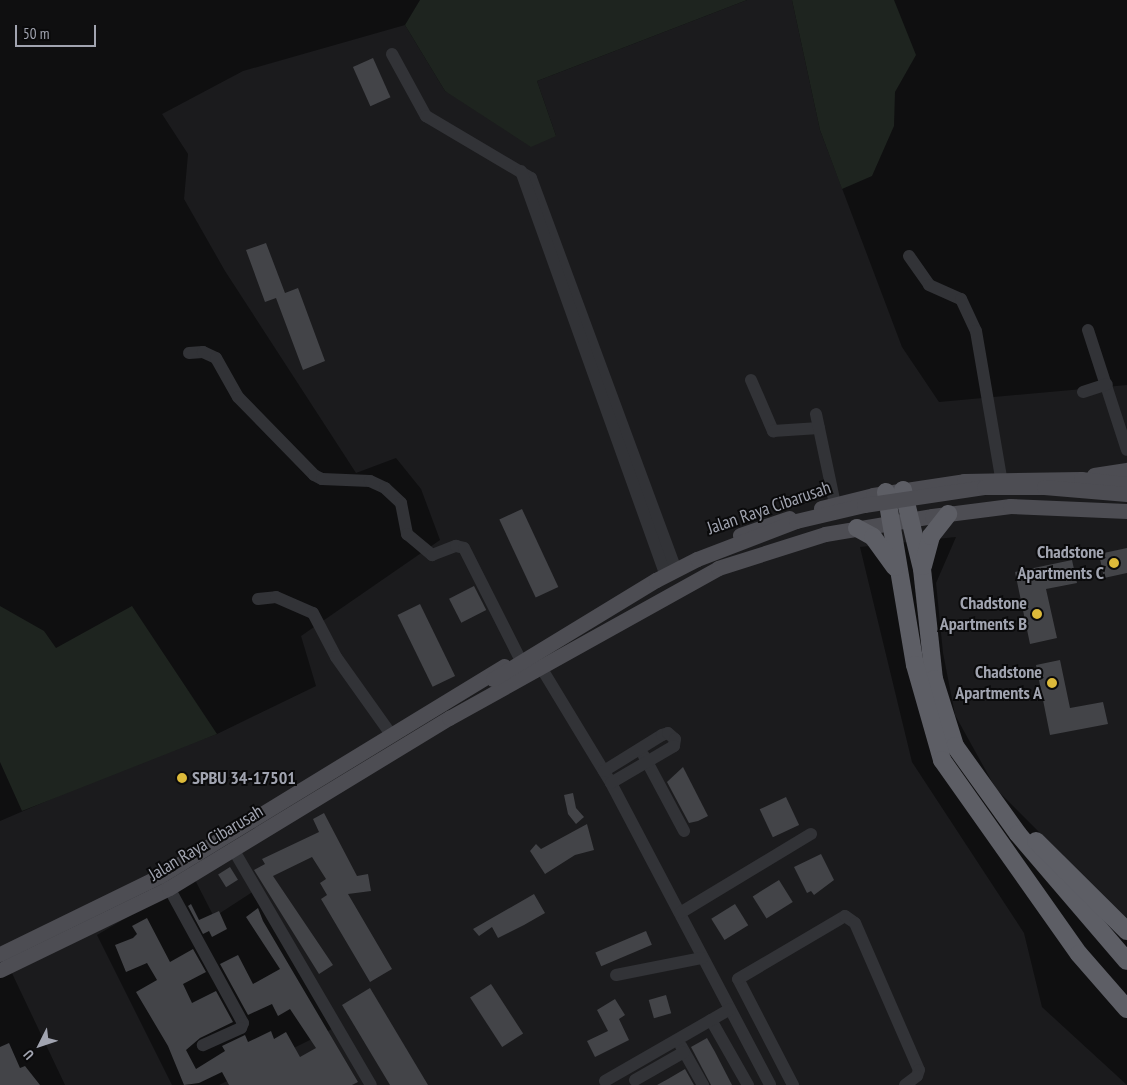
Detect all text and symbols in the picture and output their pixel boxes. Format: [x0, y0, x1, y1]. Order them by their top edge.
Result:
scale bar [18, 15, 99, 47]
text: 50 m [23, 24, 49, 43]
street label: Jalan Raya Cibarusah [704, 477, 834, 539]
place label: Chadstone Apartments C [1017, 542, 1104, 584]
marker: Chadstone Apartments C [1108, 557, 1120, 569]
place label: Chadstone Apartments B [940, 593, 1027, 636]
marker: Chadstone Apartments B [1031, 608, 1043, 620]
place label: Chadstone Apartments A [955, 662, 1042, 704]
marker: Chadstone Apartments A [1046, 677, 1058, 689]
place label: SPBU 34-17501 [192, 767, 296, 789]
marker: SPBU 34-17501 [176, 772, 188, 784]
street label: Jalan Raya Cibarusah [145, 800, 267, 886]
north arrow [15, 1020, 65, 1070]
text: U [20, 1046, 38, 1063]

